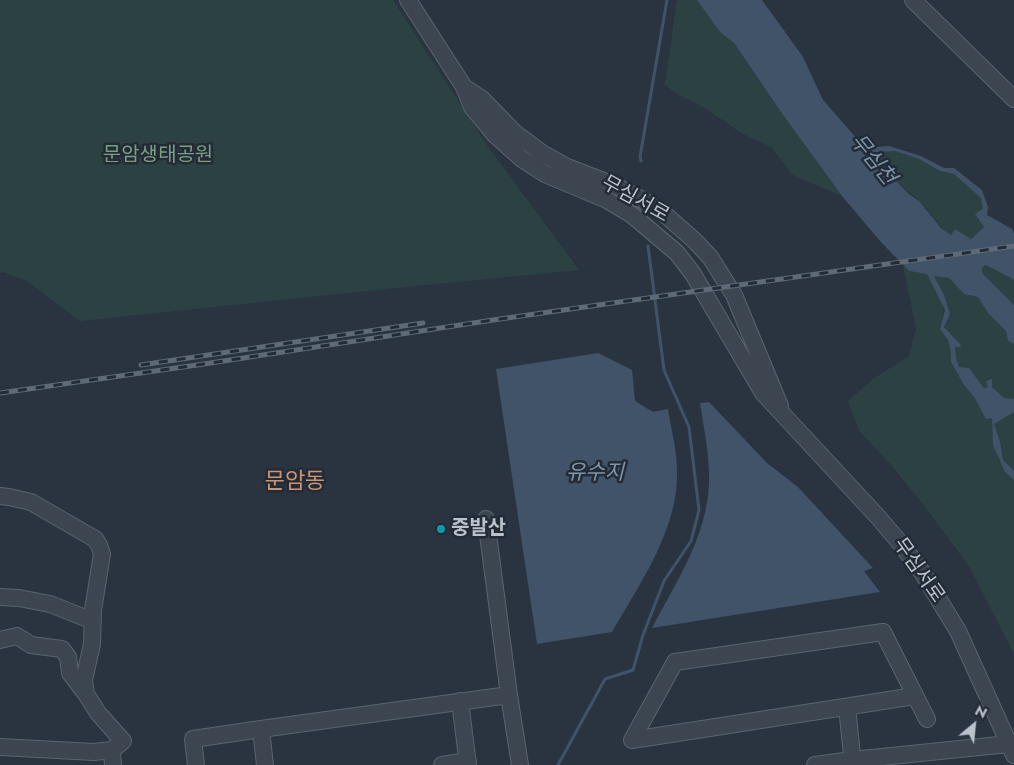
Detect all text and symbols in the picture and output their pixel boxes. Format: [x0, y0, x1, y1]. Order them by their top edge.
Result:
water label: 무심천 [844, 130, 900, 190]
park label: 문암생태공원 [103, 144, 213, 168]
street label: 무심서로 [597, 172, 673, 228]
water label: 유수지 [566, 461, 624, 487]
district label: 문암동 [265, 470, 325, 496]
place label: 중발산 [451, 517, 506, 541]
marker: 중발산 [435, 523, 447, 535]
street label: 무심서로 [887, 534, 949, 608]
north arrow [949, 700, 999, 750]
text: N [971, 700, 991, 723]

